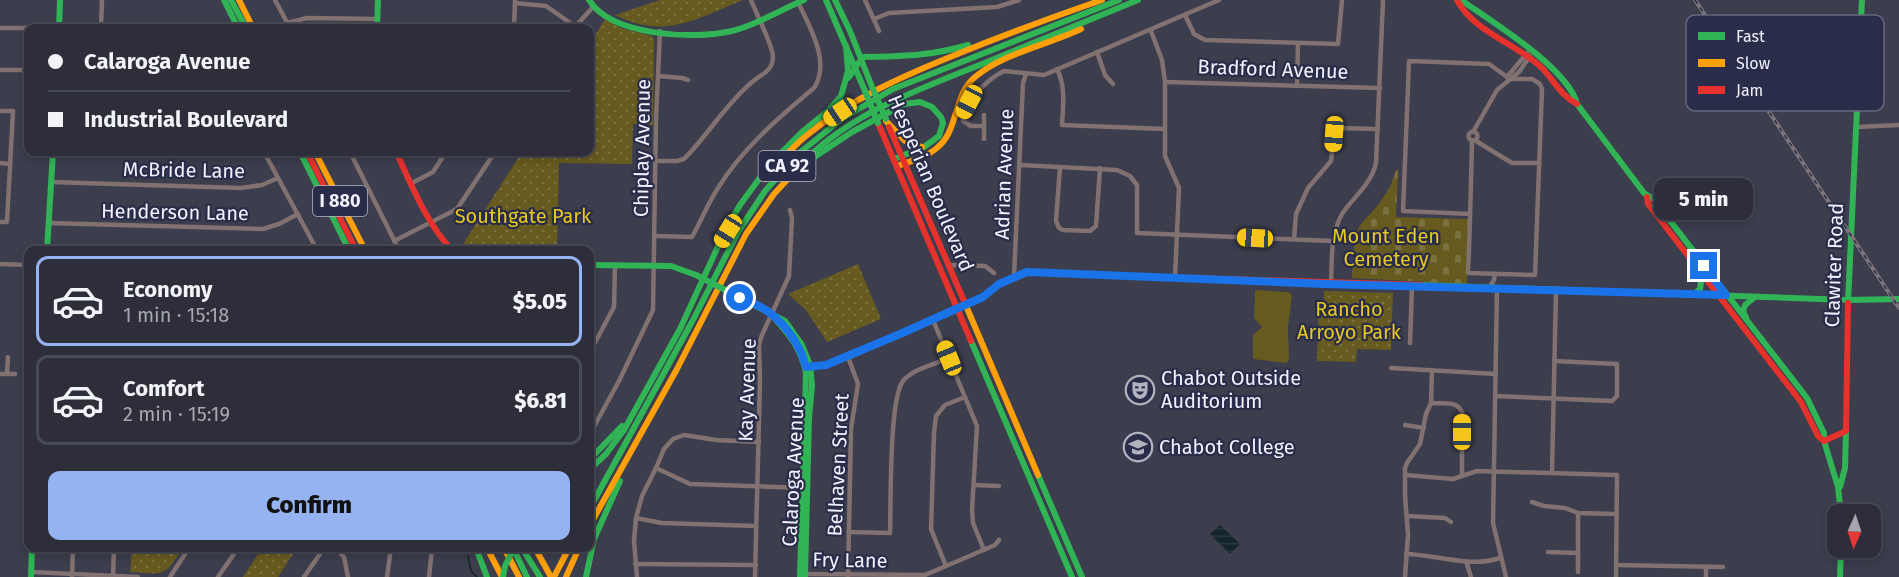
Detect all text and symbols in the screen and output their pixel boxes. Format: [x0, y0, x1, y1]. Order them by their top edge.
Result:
legend [1686, 15, 1884, 111]
text: Fast [1736, 27, 1765, 46]
text: Calaroga Avenue [84, 48, 250, 75]
street label: Bradford Avenue [1197, 54, 1349, 84]
text: Slow [1736, 54, 1771, 73]
street label: Chiplay Avenue [629, 79, 655, 217]
text: Jam [1736, 81, 1763, 100]
car [953, 82, 985, 122]
street label: Hesperian Boulevard [883, 91, 979, 275]
car [820, 94, 860, 130]
text: Industrial Boulevard [84, 106, 288, 133]
street label: Adrian Avenue [990, 108, 1018, 240]
car [1324, 115, 1344, 153]
road number: CA 92 [758, 151, 816, 181]
street label: McBride Lane [123, 157, 245, 183]
callout: 5 min [1654, 179, 1754, 221]
road number: I 880 [313, 186, 367, 216]
text: 5 min [1679, 187, 1728, 211]
street label: Henderson Lane [101, 199, 249, 225]
street label: Clawiter Road [1820, 202, 1848, 328]
park label: Southgate Park [455, 204, 592, 228]
car [711, 211, 745, 251]
park label: Mount Eden Cemetery [1332, 224, 1440, 271]
car [1237, 228, 1273, 248]
route end [1690, 252, 1717, 279]
icon: car [51, 274, 105, 328]
text: Economy [123, 276, 212, 303]
route start [726, 284, 753, 311]
text: $5.05 [513, 288, 567, 315]
park label: Rancho Arroyo Park [1297, 297, 1402, 344]
text: 1 min · 15:18 [123, 303, 229, 327]
street label: Kay Avenue [733, 338, 761, 442]
car [934, 338, 964, 378]
place label: Chabot Outside Auditorium [1161, 366, 1301, 413]
icon: car [51, 373, 105, 427]
theatre icon: Chabot Outside Auditorium [1124, 374, 1156, 406]
text: Comfort [123, 375, 204, 402]
text: $6.81 [514, 387, 567, 414]
street label: Belhaven Street [822, 392, 854, 537]
street label: Calaroga Avenue [777, 397, 809, 547]
text: 2 min · 15:19 [123, 402, 230, 426]
car [1453, 414, 1471, 450]
school or university icon: Chabot College [1122, 431, 1154, 463]
place label: Chabot College [1159, 435, 1295, 459]
button: Confirm [48, 471, 570, 540]
north arrow [1827, 504, 1881, 558]
map controls [1827, 504, 1881, 558]
street label: Fry Lane [812, 547, 888, 573]

